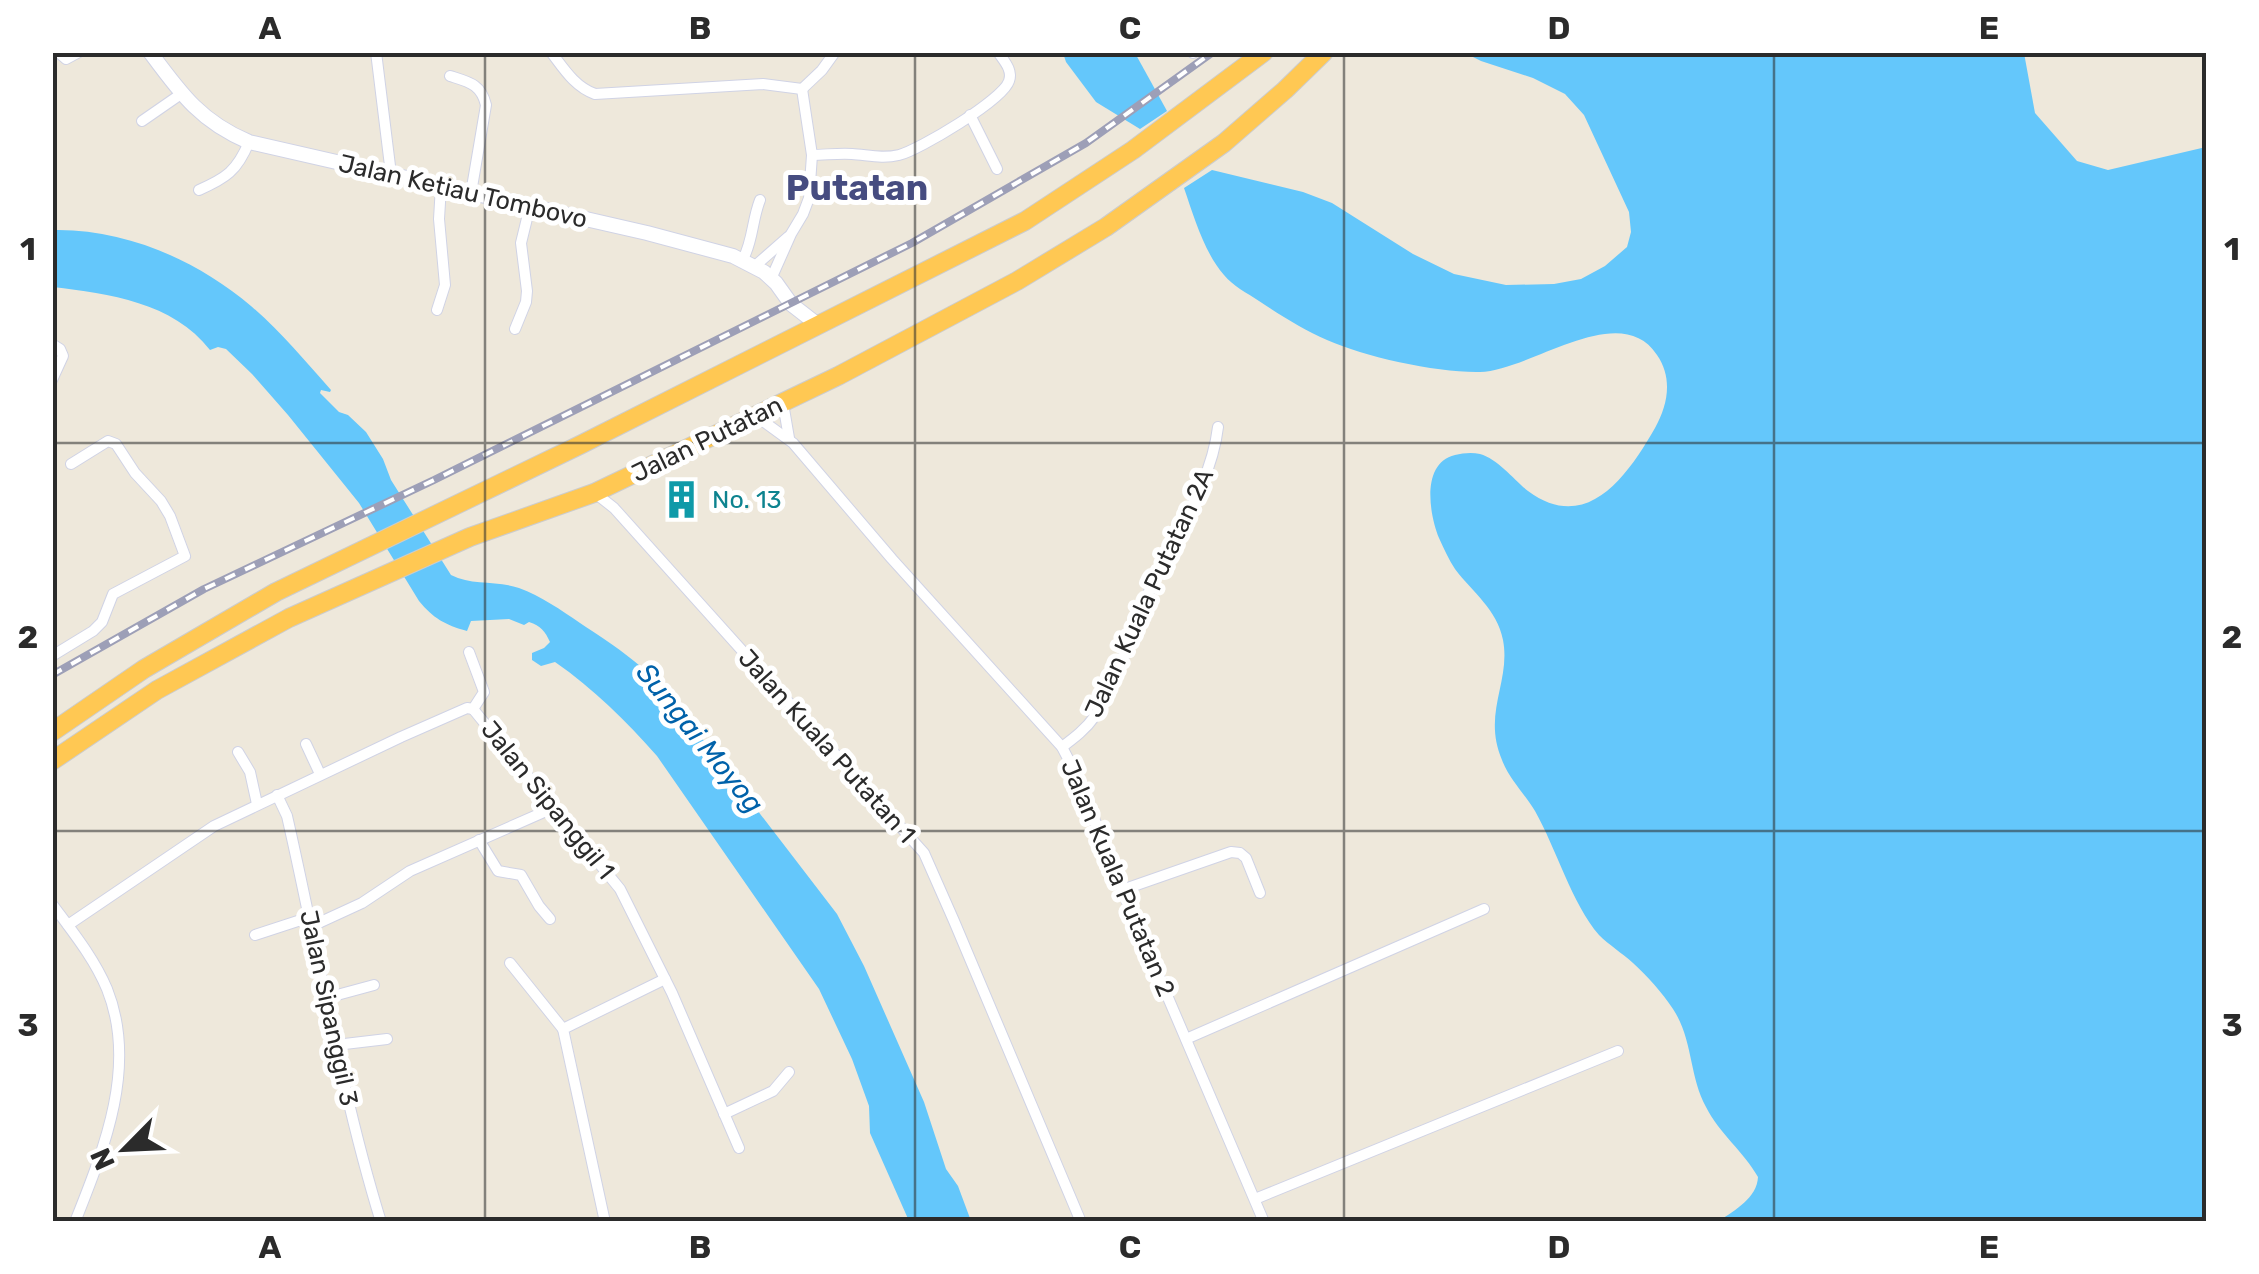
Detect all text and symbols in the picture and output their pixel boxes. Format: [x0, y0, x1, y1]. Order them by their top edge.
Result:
text: A [259, 9, 282, 47]
text: B [689, 9, 711, 47]
text: C [1119, 9, 1141, 47]
text: D [1548, 9, 1570, 47]
text: E [1979, 9, 1999, 47]
street label: Jalan Ketiau Tombovo [336, 148, 590, 234]
district label: Putatan [786, 167, 928, 209]
text: 1 [20, 230, 36, 268]
text: 1 [2224, 230, 2240, 268]
street label: Jalan Putatan [627, 390, 787, 488]
street label: Jalan Kuala Putatan 2A [1079, 464, 1219, 722]
building icon: No. 13 [661, 478, 703, 520]
place label: No. 13 [712, 485, 782, 514]
text: 2 [18, 618, 38, 656]
text: 2 [2222, 618, 2242, 656]
street label: Jalan Kuala Putatan 1 [733, 643, 921, 849]
water label: Sungai Moyog [629, 656, 771, 820]
street label: Jalan Sipanggil 1 [475, 715, 621, 885]
street label: Jalan Kuala Putatan 2 [1055, 755, 1181, 1001]
street label: Jalan Sipanggil 3 [294, 908, 364, 1108]
text: 3 [17, 1006, 39, 1044]
text: 3 [2221, 1006, 2243, 1044]
north arrow [75, 1099, 175, 1199]
text: N [83, 1143, 122, 1175]
text: A [259, 1228, 282, 1266]
text: B [689, 1228, 711, 1266]
text: C [1119, 1228, 1141, 1266]
text: D [1548, 1228, 1570, 1266]
text: E [1979, 1228, 1999, 1266]

